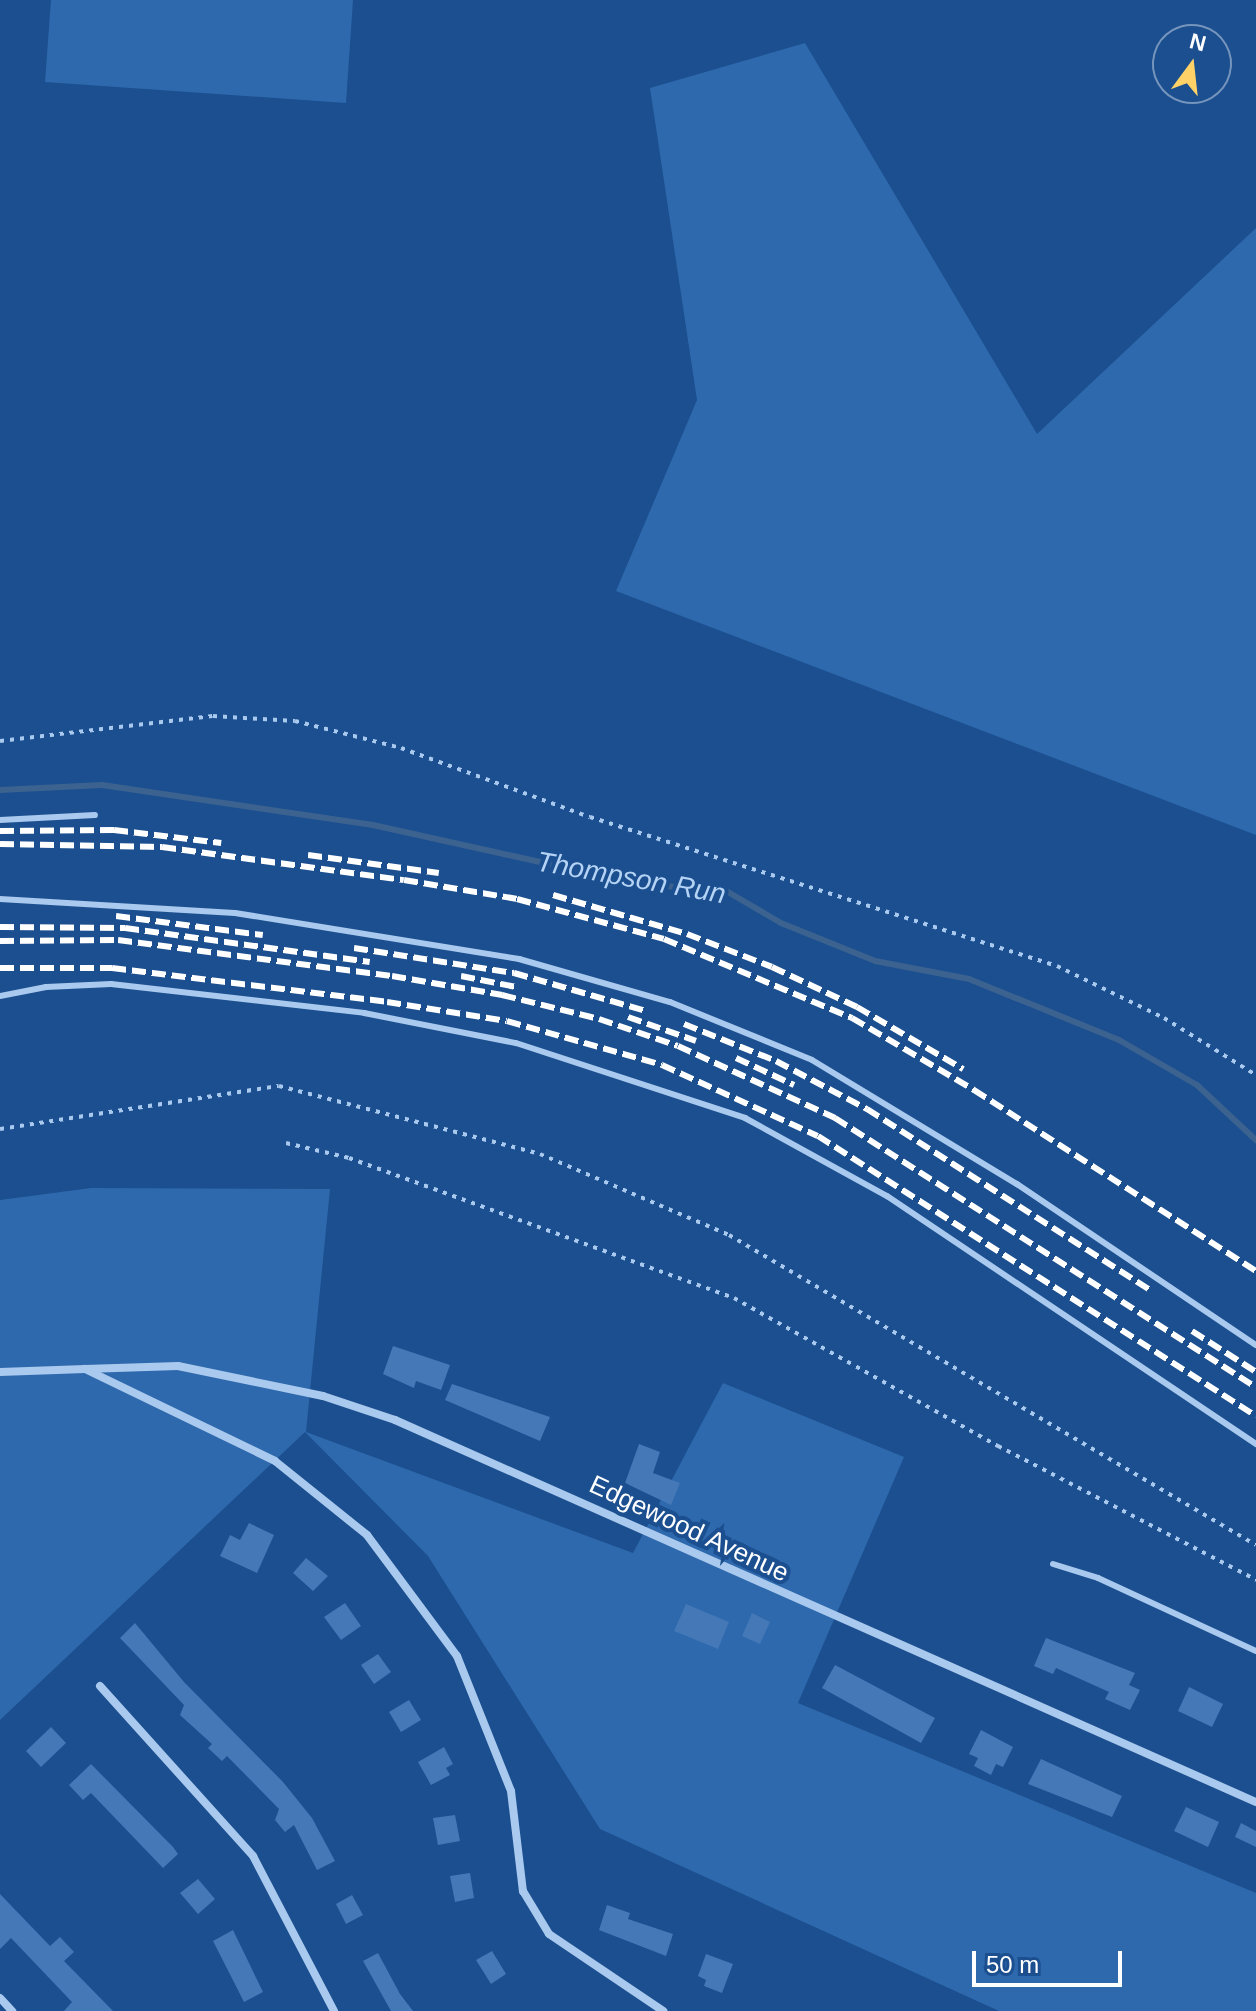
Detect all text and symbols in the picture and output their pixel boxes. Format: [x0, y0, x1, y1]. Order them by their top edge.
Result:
north arrow [1152, 24, 1232, 104]
text: N [1187, 28, 1209, 56]
water label: Thompson Run [534, 845, 728, 911]
street label: Edgewood Avenue [584, 1469, 794, 1589]
scale bar [976, 1935, 1126, 1985]
text: 50 m [986, 1951, 1039, 1978]

